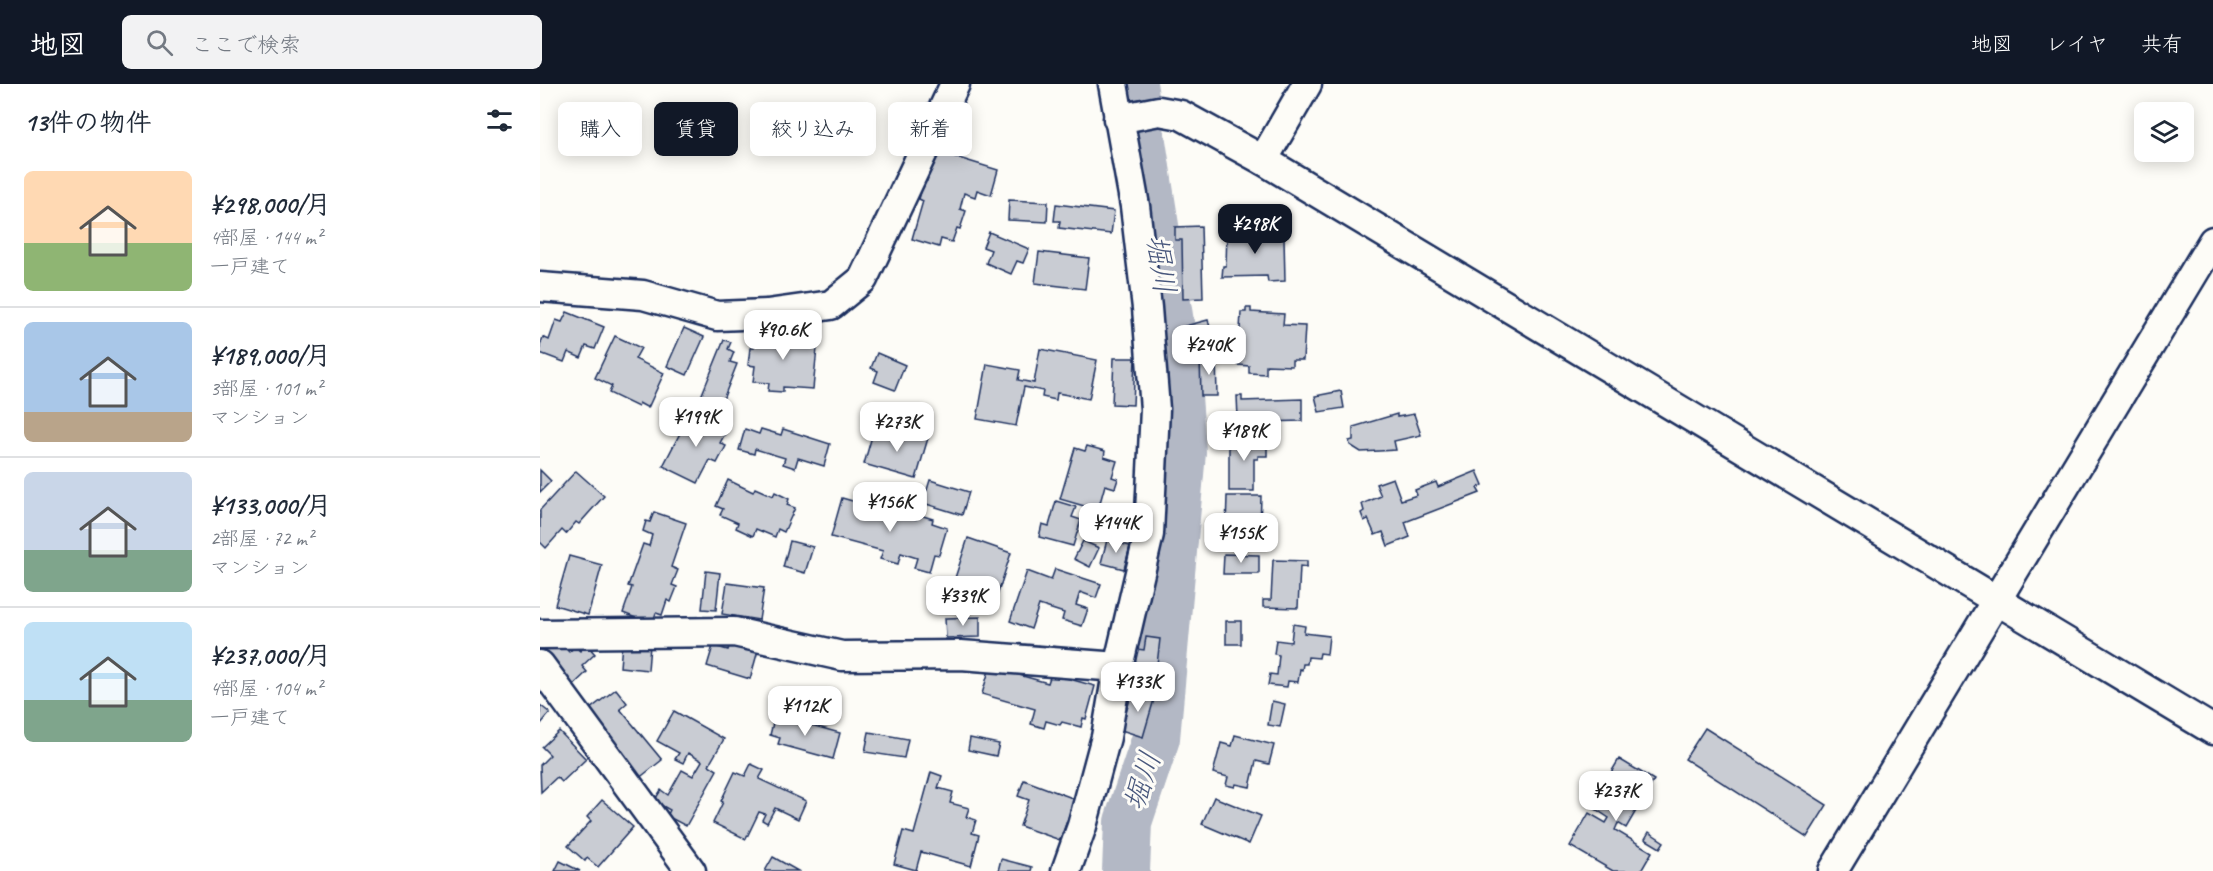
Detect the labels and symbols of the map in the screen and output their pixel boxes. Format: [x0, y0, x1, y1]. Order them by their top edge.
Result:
pin: ¥298K [1213, 204, 1297, 255]
water label: 堀川 [1138, 231, 1184, 297]
pin: ¥90.6K [734, 310, 832, 361]
pin: ¥240K [1167, 325, 1251, 376]
pin: ¥199K [654, 397, 738, 448]
pin: ¥273K [855, 402, 939, 453]
pin: ¥189K [1202, 411, 1286, 462]
pin: ¥156K [848, 482, 932, 533]
pin: ¥144K [1074, 503, 1158, 554]
pin: ¥155K [1199, 513, 1283, 564]
pin: ¥339K [921, 576, 1005, 627]
pin: ¥133K [1096, 662, 1180, 713]
pin: ¥112K [763, 686, 847, 737]
water label: 堀川 [1115, 747, 1169, 815]
pin: ¥237K [1574, 771, 1658, 822]

